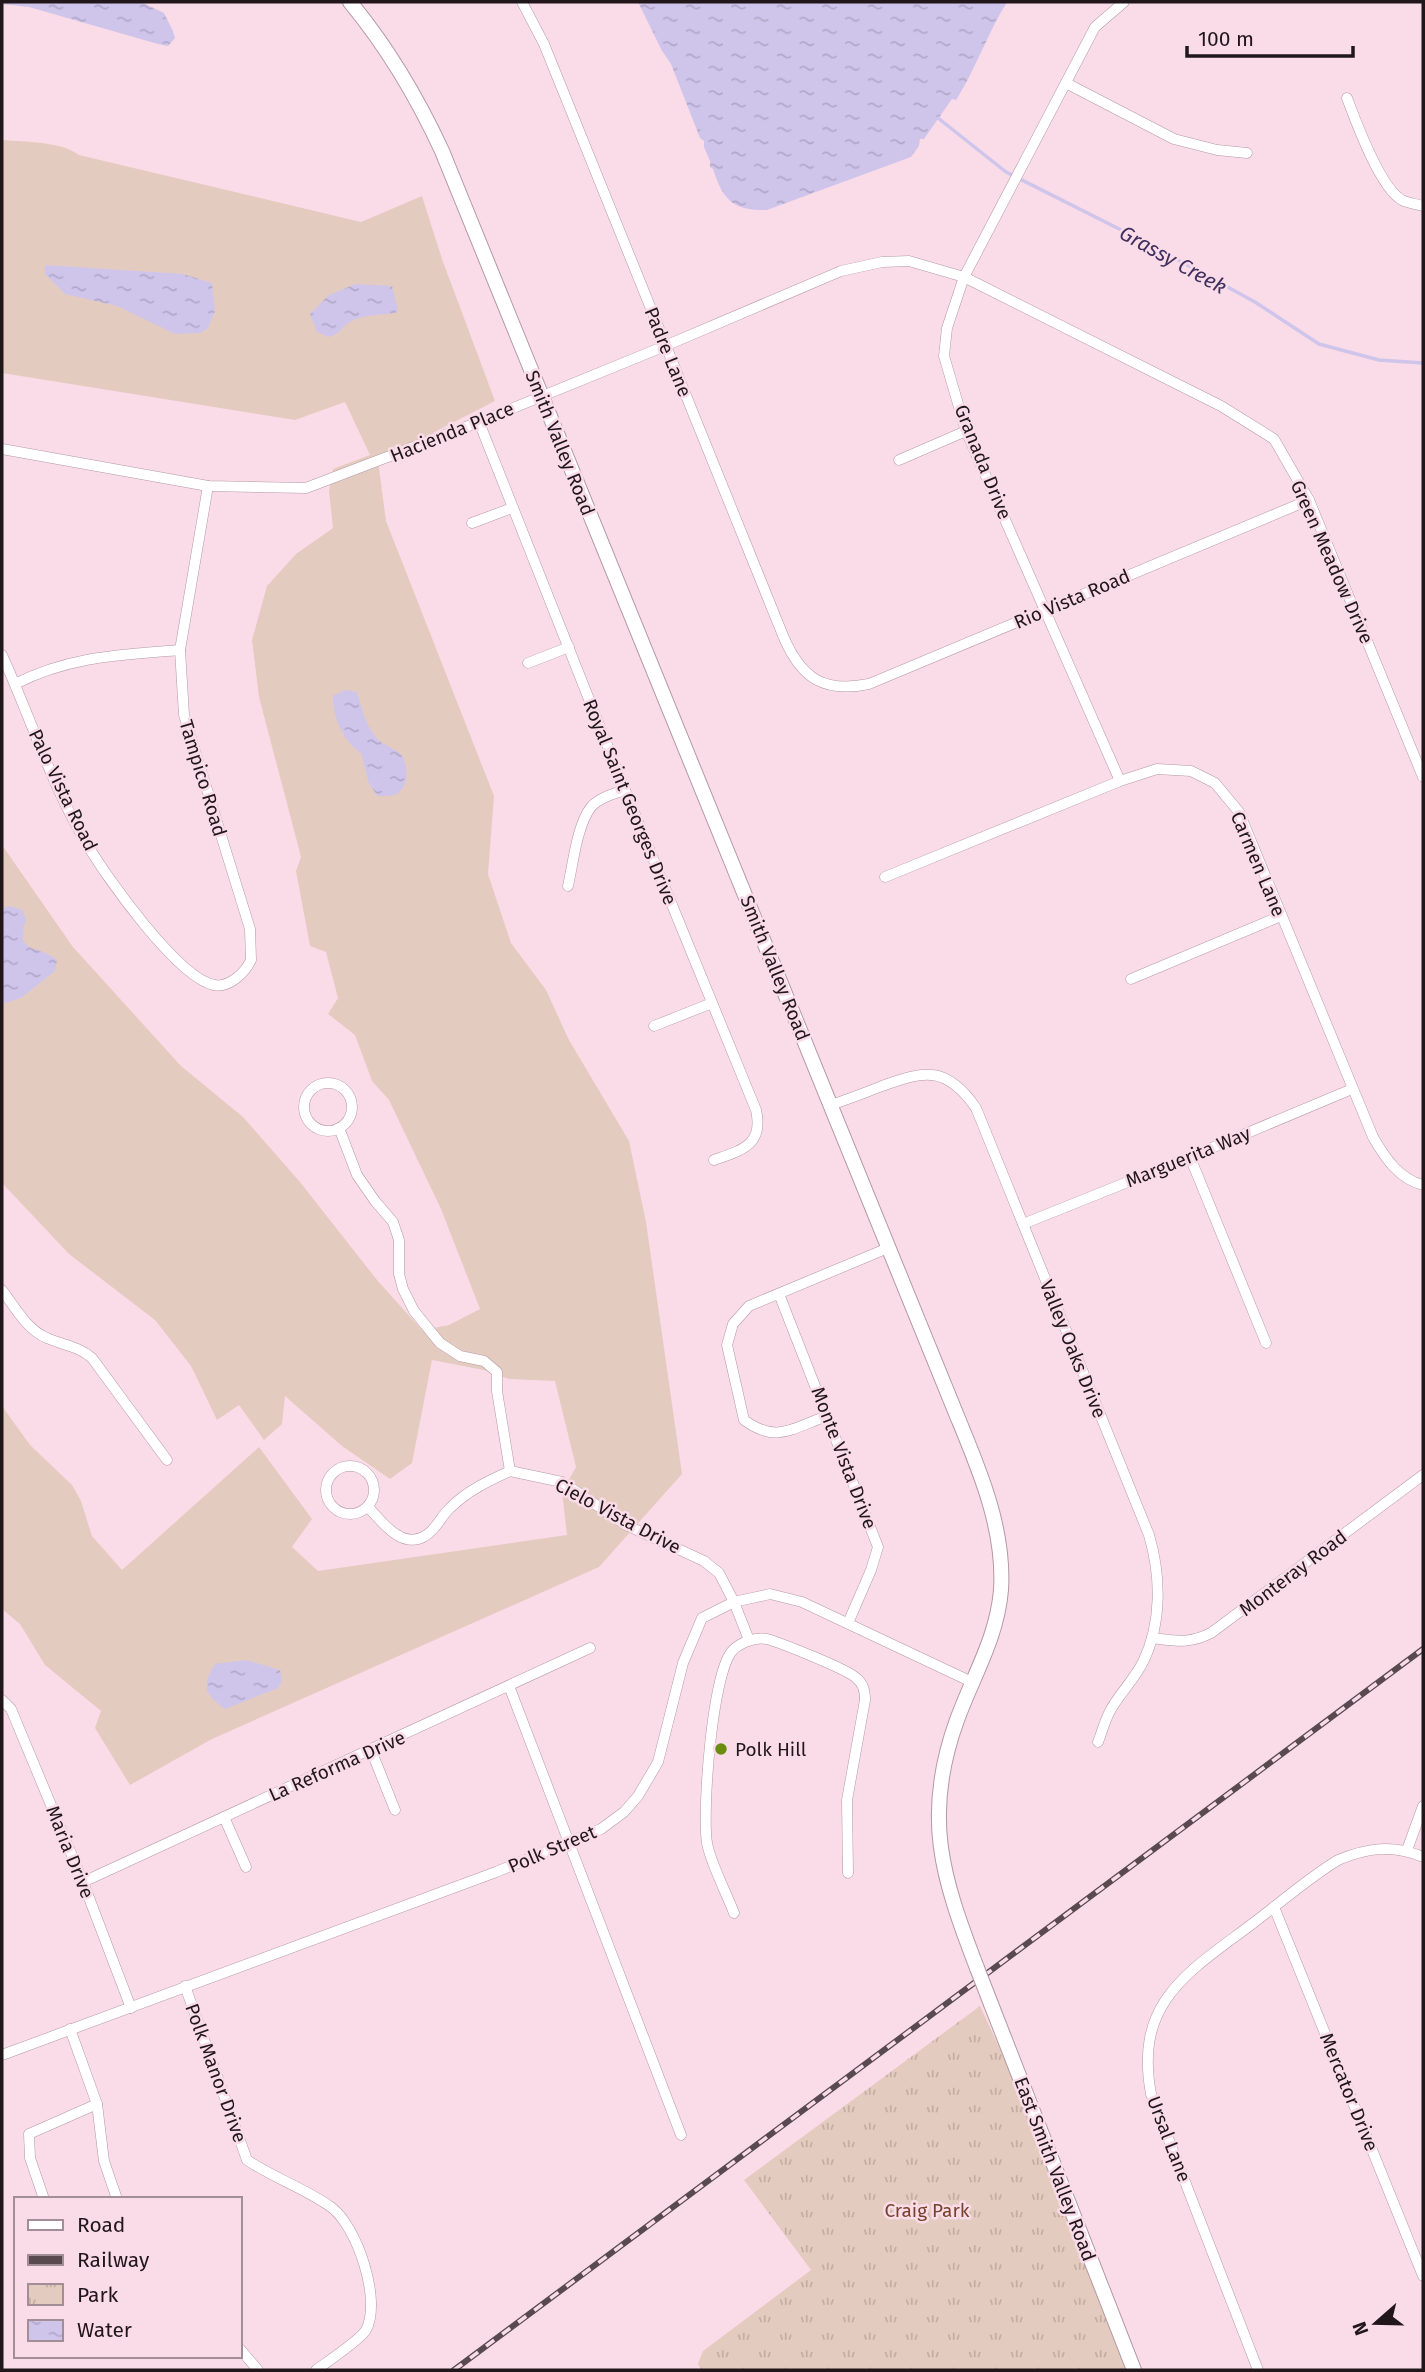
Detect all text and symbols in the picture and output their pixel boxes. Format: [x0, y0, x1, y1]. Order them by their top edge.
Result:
scale bar [1187, 14, 1353, 58]
text: 100 m [1198, 26, 1254, 52]
water label: Grassy Creek [1115, 220, 1231, 300]
street label: Padre Lane [640, 304, 696, 400]
street label: Smith Valley Road [520, 367, 600, 519]
street label: Hacienda Place [387, 397, 517, 467]
street label: Granada Drive [950, 401, 1016, 523]
street label: Green Meadow Drive [1286, 477, 1378, 647]
street label: Rio Vista Road [1011, 564, 1133, 634]
street label: Royal Saint Georges Drive [578, 696, 682, 908]
street label: Tampico Road [174, 717, 232, 839]
street label: Palo Vista Road [24, 725, 102, 855]
street label: Carmen Lane [1226, 808, 1290, 920]
street label: Smith Valley Road [735, 892, 815, 1044]
street label: Marguerita Way [1122, 1121, 1254, 1192]
street label: Valley Oaks Drive [1035, 1277, 1111, 1421]
street label: Monte Vista Drive [806, 1384, 882, 1532]
street label: Cielo Vista Drive [551, 1473, 685, 1559]
street label: Monteray Road [1235, 1525, 1351, 1621]
street label: La Reforma Drive [265, 1726, 409, 1806]
place label: Polk Hill [735, 1738, 807, 1761]
marker: Polk Hill [713, 1741, 729, 1757]
street label: Maria Drive [41, 1802, 99, 1902]
street label: Polk Street [504, 1820, 600, 1878]
street label: Polk Manor Drive [180, 2000, 252, 2146]
street label: Mercator Drive [1315, 2029, 1383, 2155]
street label: East Smith Valley Road [1009, 2074, 1101, 2264]
street label: Ursal Lane [1142, 2093, 1196, 2185]
legend [14, 2197, 242, 2358]
park label: Craig Park [884, 2199, 970, 2222]
text: Road [77, 2212, 125, 2238]
text: Railway [77, 2247, 150, 2273]
text: Park [77, 2282, 119, 2308]
north arrow [1341, 2288, 1411, 2358]
text: Water [77, 2317, 132, 2343]
text: N [1348, 2319, 1373, 2339]

